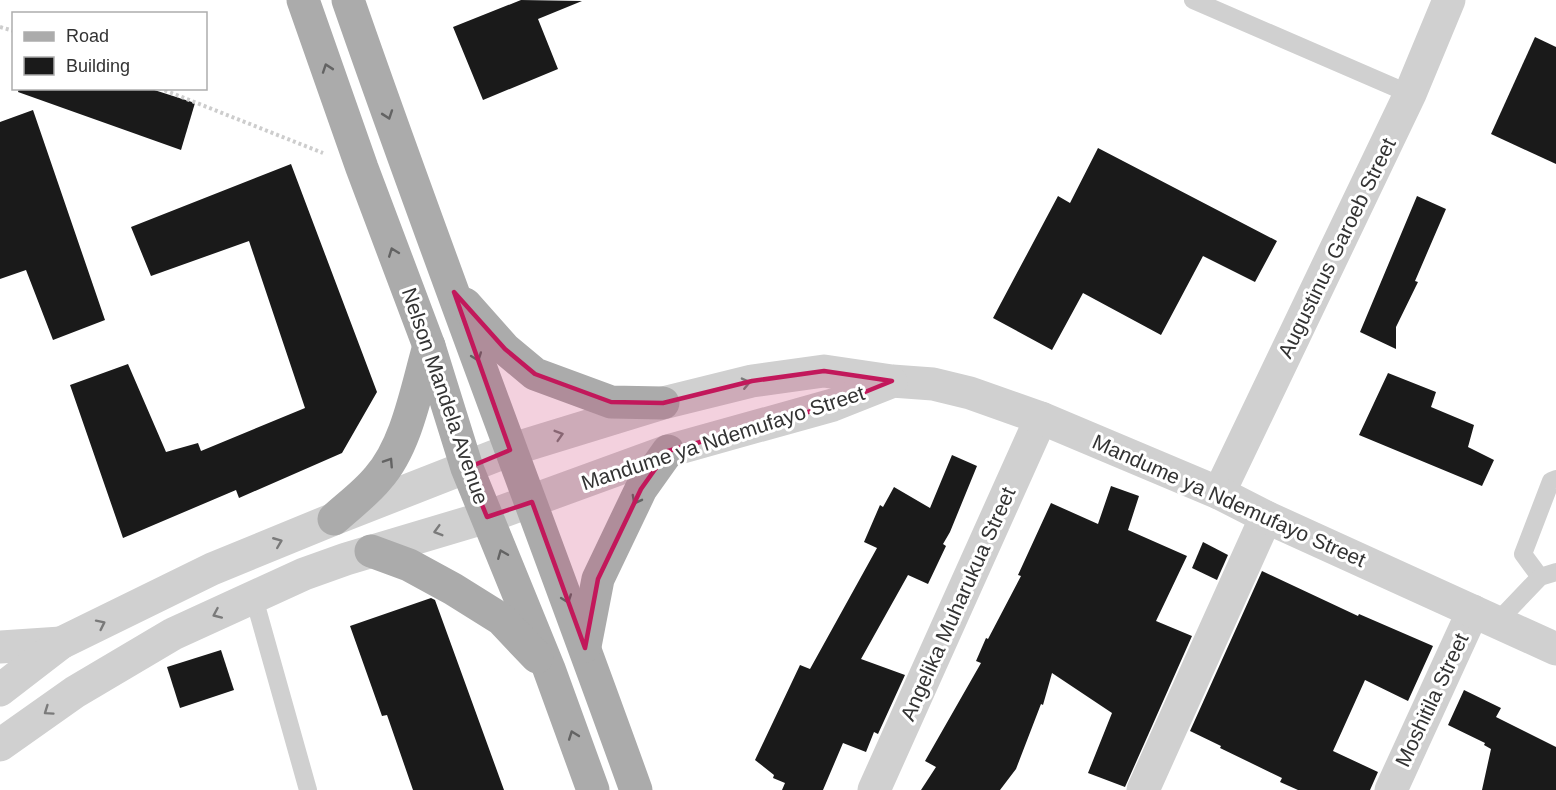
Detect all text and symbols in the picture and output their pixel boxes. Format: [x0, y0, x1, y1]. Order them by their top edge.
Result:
legend [12, 12, 207, 90]
text: Road [66, 26, 109, 46]
text: Building [66, 56, 130, 76]
one-way arrow [322, 63, 335, 74]
one-way arrow [381, 109, 394, 120]
street label: Augustinus Garoeb Street [1273, 134, 1400, 361]
one-way arrow [388, 247, 401, 258]
street label: Nelson Mandela Avenue [398, 285, 493, 507]
one-way arrow [470, 351, 483, 362]
one-way arrow [741, 377, 751, 390]
street label: Mandume ya Ndemufayo Street [578, 381, 868, 494]
one-way arrow [553, 430, 563, 442]
street label: Mandume ya Ndemufayo Street [1089, 430, 1369, 571]
one-way arrow [382, 458, 393, 469]
street label: Angelika Muharukua Street [896, 483, 1020, 724]
one-way arrow [631, 494, 643, 505]
one-way arrow [433, 524, 444, 536]
one-way arrow [272, 537, 283, 549]
one-way arrow [497, 549, 509, 560]
one-way arrow [560, 593, 572, 604]
one-way arrow [212, 607, 223, 619]
one-way arrow [95, 619, 106, 631]
street label: Moshitila Street [1391, 629, 1473, 770]
one-way arrow [43, 704, 54, 715]
one-way arrow [568, 730, 581, 741]

